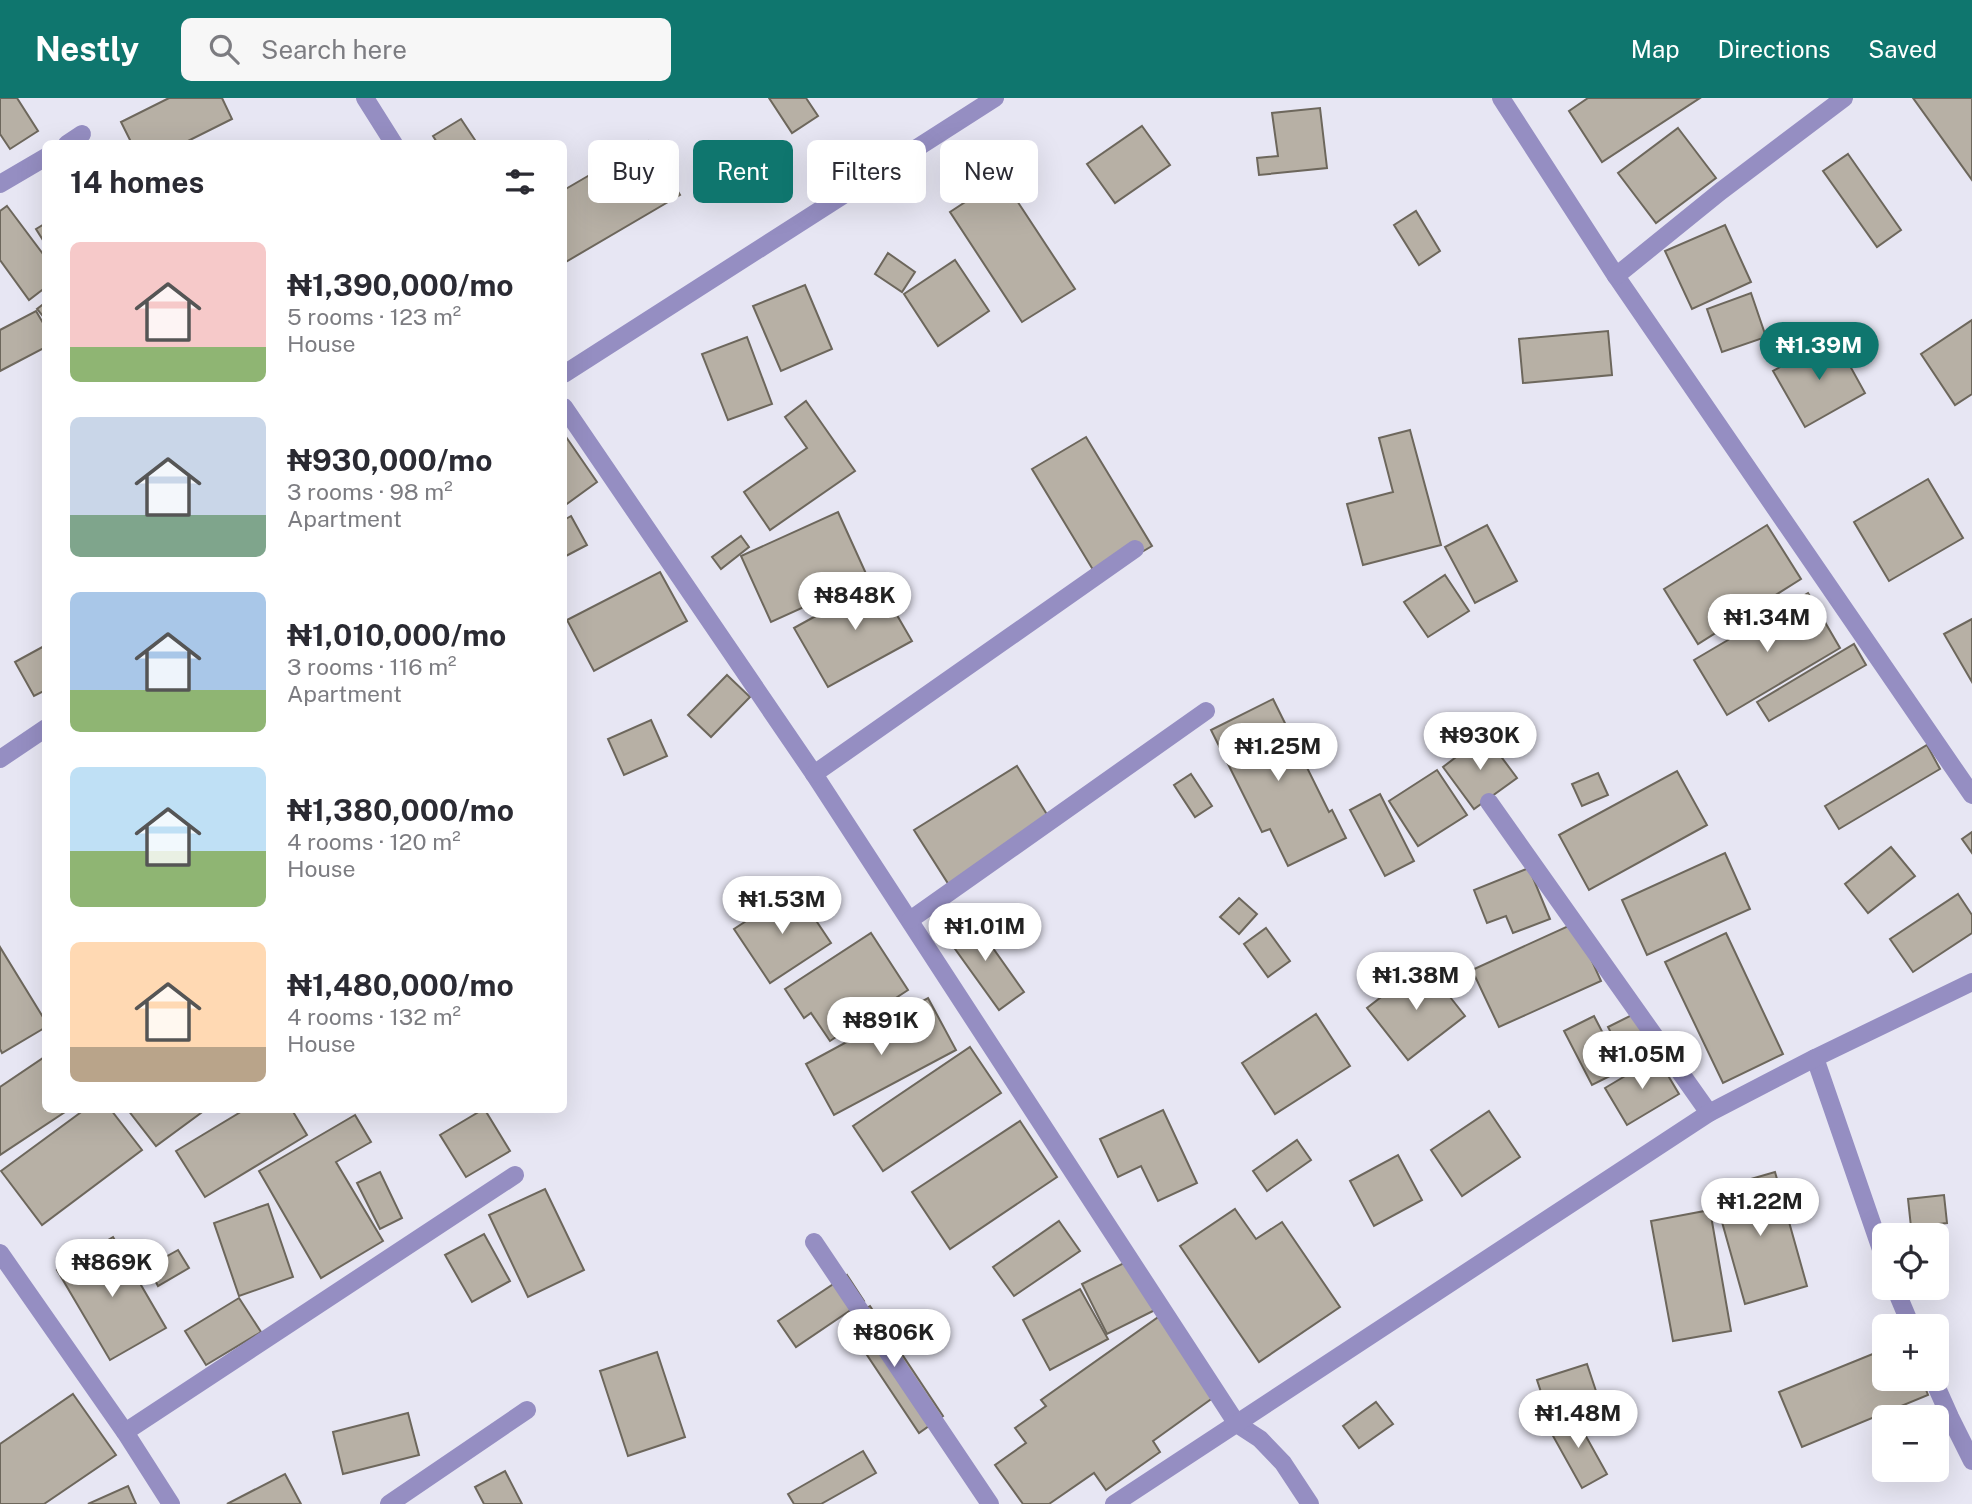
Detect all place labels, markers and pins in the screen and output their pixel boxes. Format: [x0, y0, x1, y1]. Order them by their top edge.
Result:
pin: ₦1.39M [1762, 322, 1876, 382]
pin: ₦848K [806, 573, 904, 632]
pin: ₦1.34M [1710, 594, 1824, 654]
pin: ₦930K [1431, 712, 1529, 772]
pin: ₦1.25M [1221, 724, 1335, 783]
pin: ₦1.53M [725, 876, 839, 936]
pin: ₦1.01M [928, 904, 1042, 963]
pin: ₦1.38M [1359, 953, 1473, 1012]
pin: ₦891K [832, 998, 930, 1057]
pin: ₦1.05M [1585, 1032, 1699, 1091]
pin: ₦1.22M [1703, 1178, 1817, 1238]
pin: ₦869K [63, 1240, 161, 1299]
pin: ₦806K [845, 1310, 943, 1369]
pin: ₦1.48M [1521, 1390, 1635, 1450]

